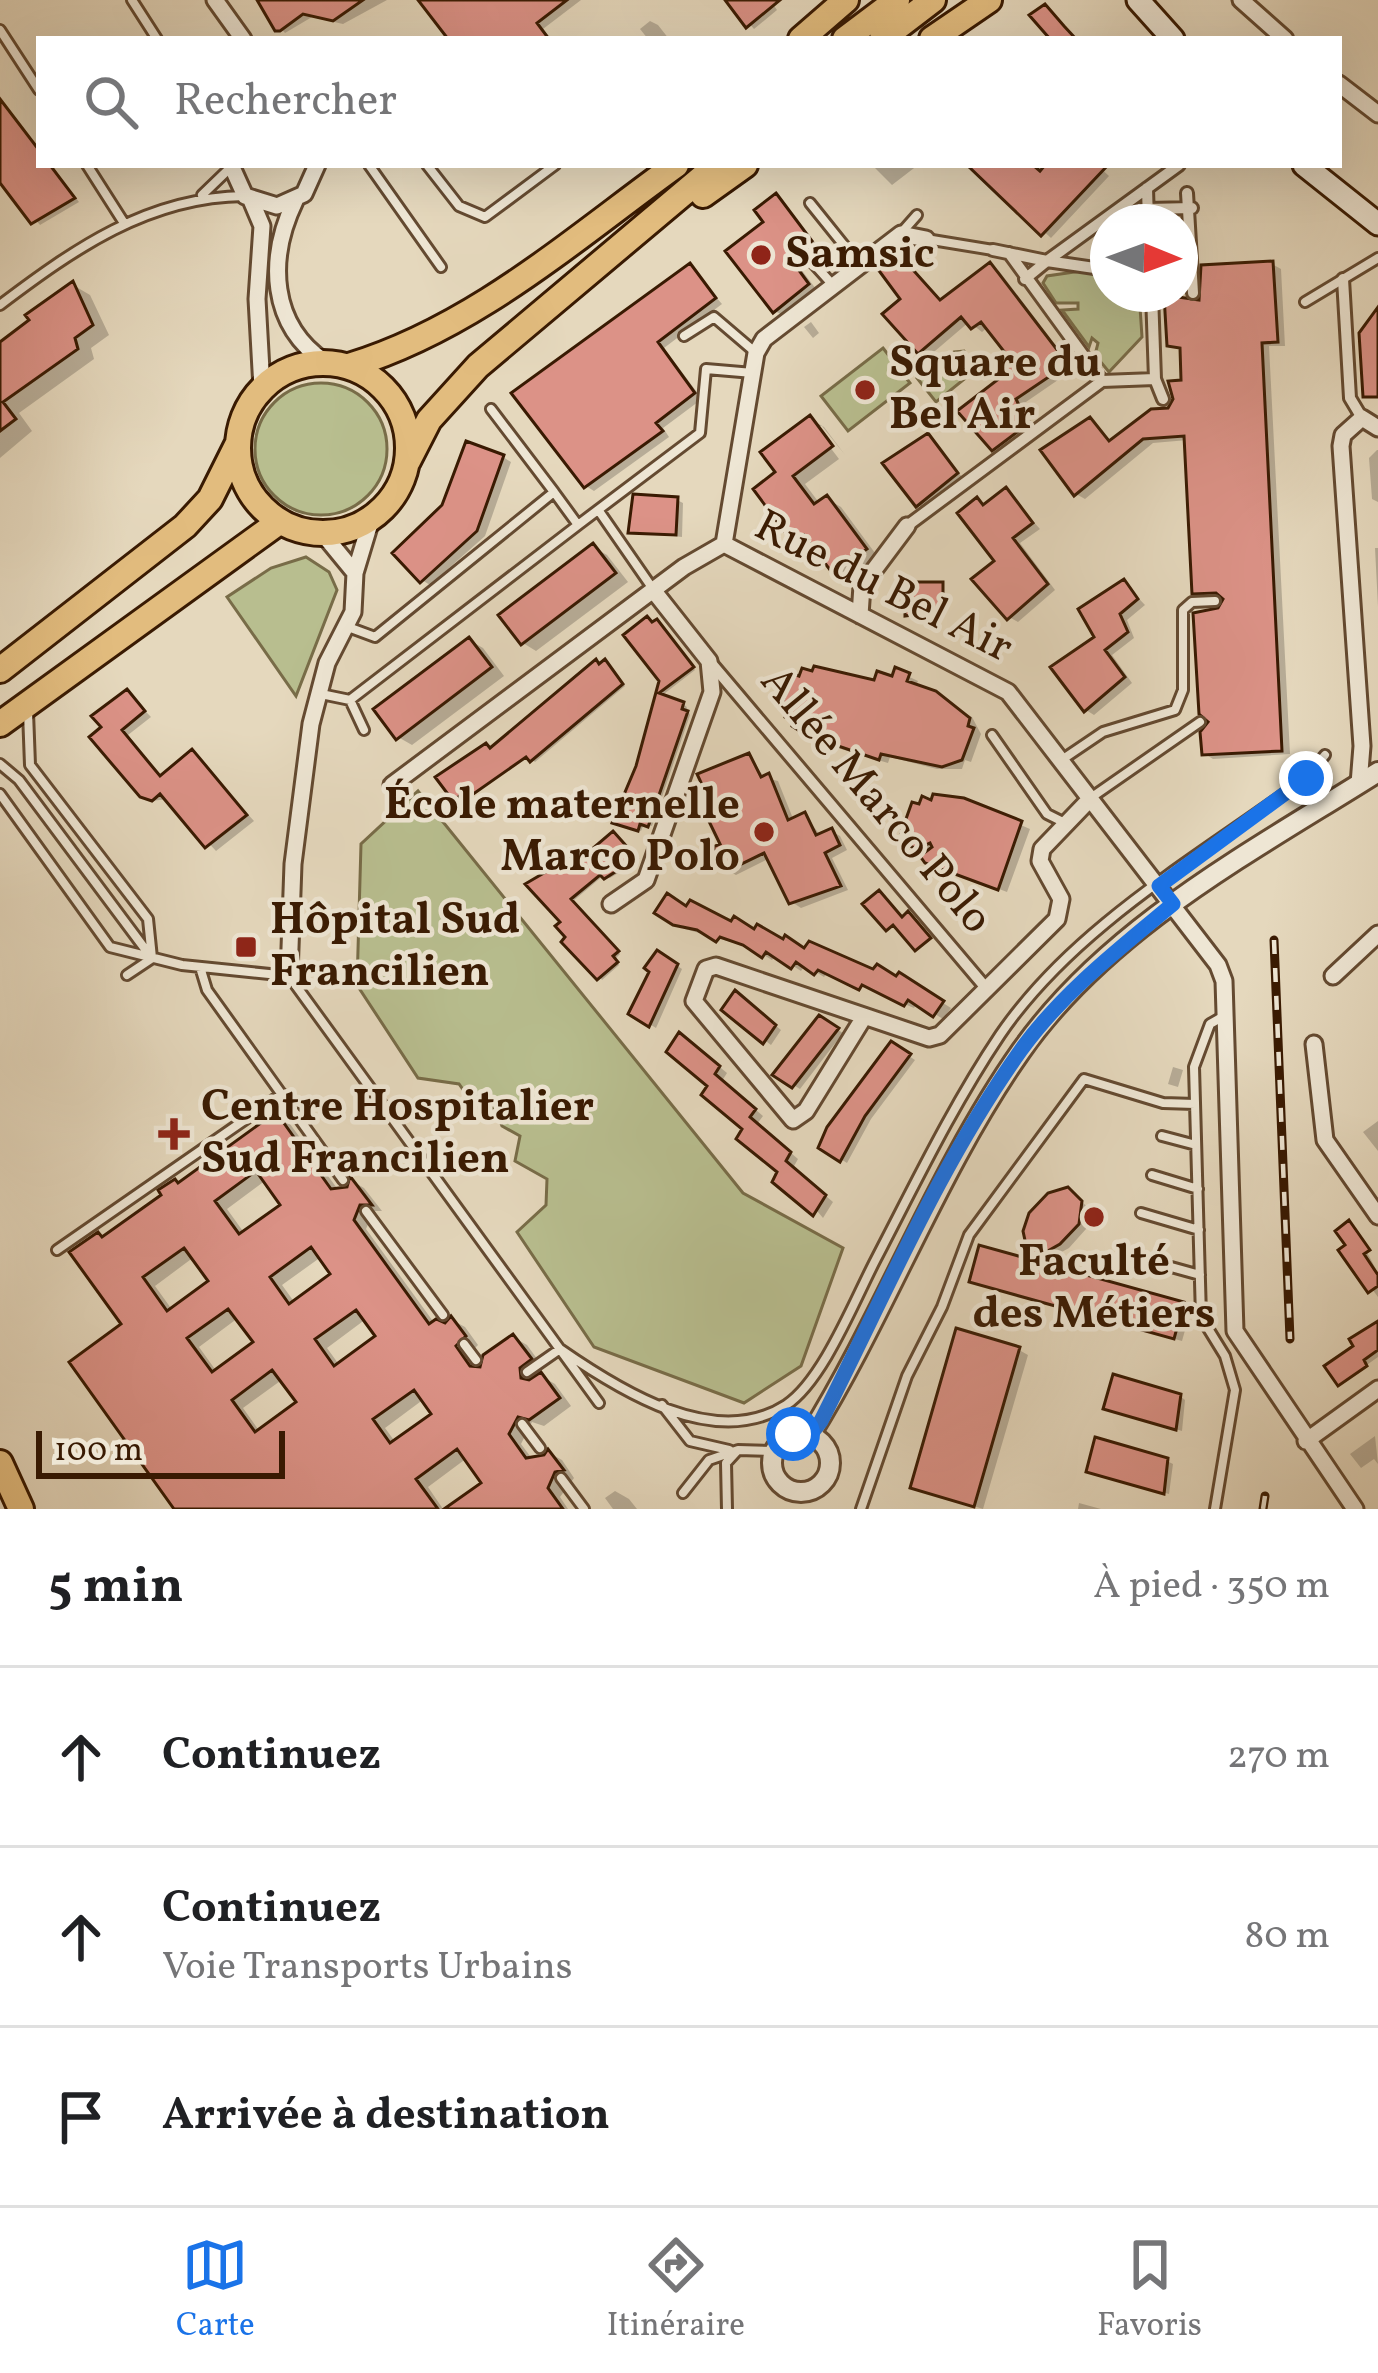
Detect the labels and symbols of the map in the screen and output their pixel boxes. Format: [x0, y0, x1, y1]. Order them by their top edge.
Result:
north arrow [1090, 204, 1198, 312]
place label: Samsic [785, 224, 935, 287]
marker: Samsic [748, 242, 774, 268]
place label: Square du Bel Air [889, 333, 1101, 448]
marker: Square du Bel Air [852, 377, 878, 403]
street label: Rue du Bel Air [743, 496, 1023, 680]
street label: Allée Marco Polo [744, 653, 1006, 949]
route end [1279, 751, 1333, 805]
place label: École maternelle Marco Polo [384, 775, 740, 890]
marker: École maternelle Marco Polo [751, 819, 777, 845]
place label: Hôpital Sud Francilien [270, 890, 520, 1005]
marker: Hôpital Sud Francilien [233, 934, 259, 960]
place label: Centre Hospitalier Sud Francilien [201, 1077, 594, 1192]
marker: Centre Hospitalier Sud Francilien [158, 1118, 190, 1150]
marker: Faculté des Métiers [1081, 1204, 1107, 1230]
place label: Faculté des Métiers [972, 1232, 1216, 1347]
route start [766, 1407, 820, 1461]
scale bar [36, 1425, 285, 1478]

